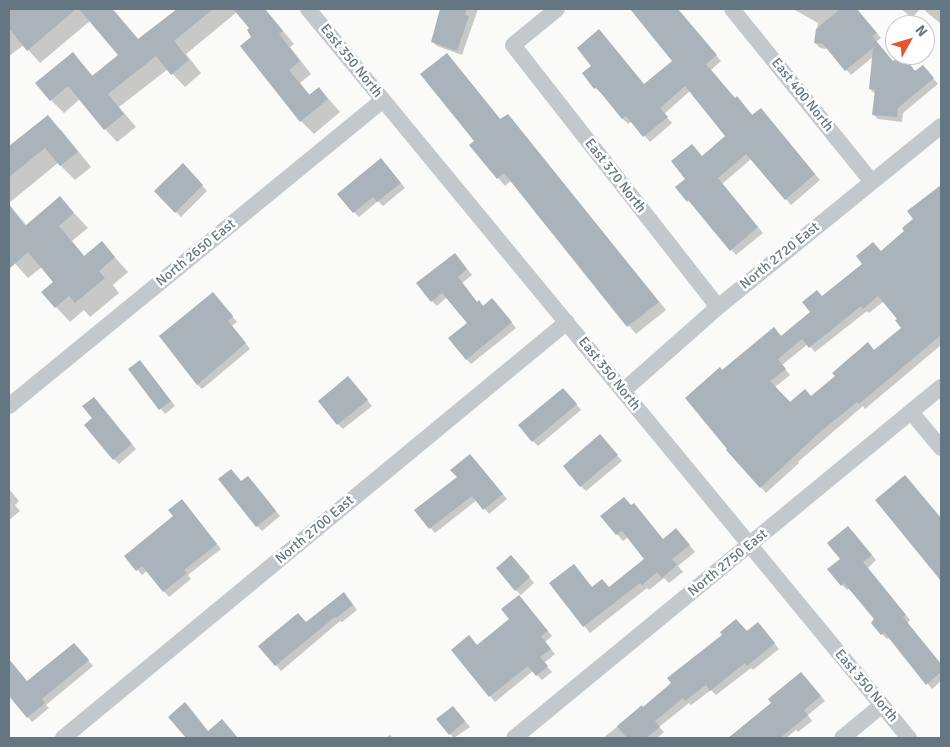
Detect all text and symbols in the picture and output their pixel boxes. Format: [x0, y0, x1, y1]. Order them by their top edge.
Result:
north arrow [885, 15, 935, 65]
street label: East 350 North [316, 21, 386, 101]
text: N [912, 22, 931, 40]
street label: East 400 North [767, 55, 837, 135]
street label: East 370 North [581, 136, 649, 216]
street label: North 2650 East [153, 216, 239, 290]
street label: North 2720 East [737, 219, 823, 293]
street label: East 350 North [574, 334, 644, 414]
street label: North 2700 East [272, 492, 358, 568]
street label: North 2750 East [685, 526, 771, 600]
street label: East 350 North [831, 646, 901, 726]

